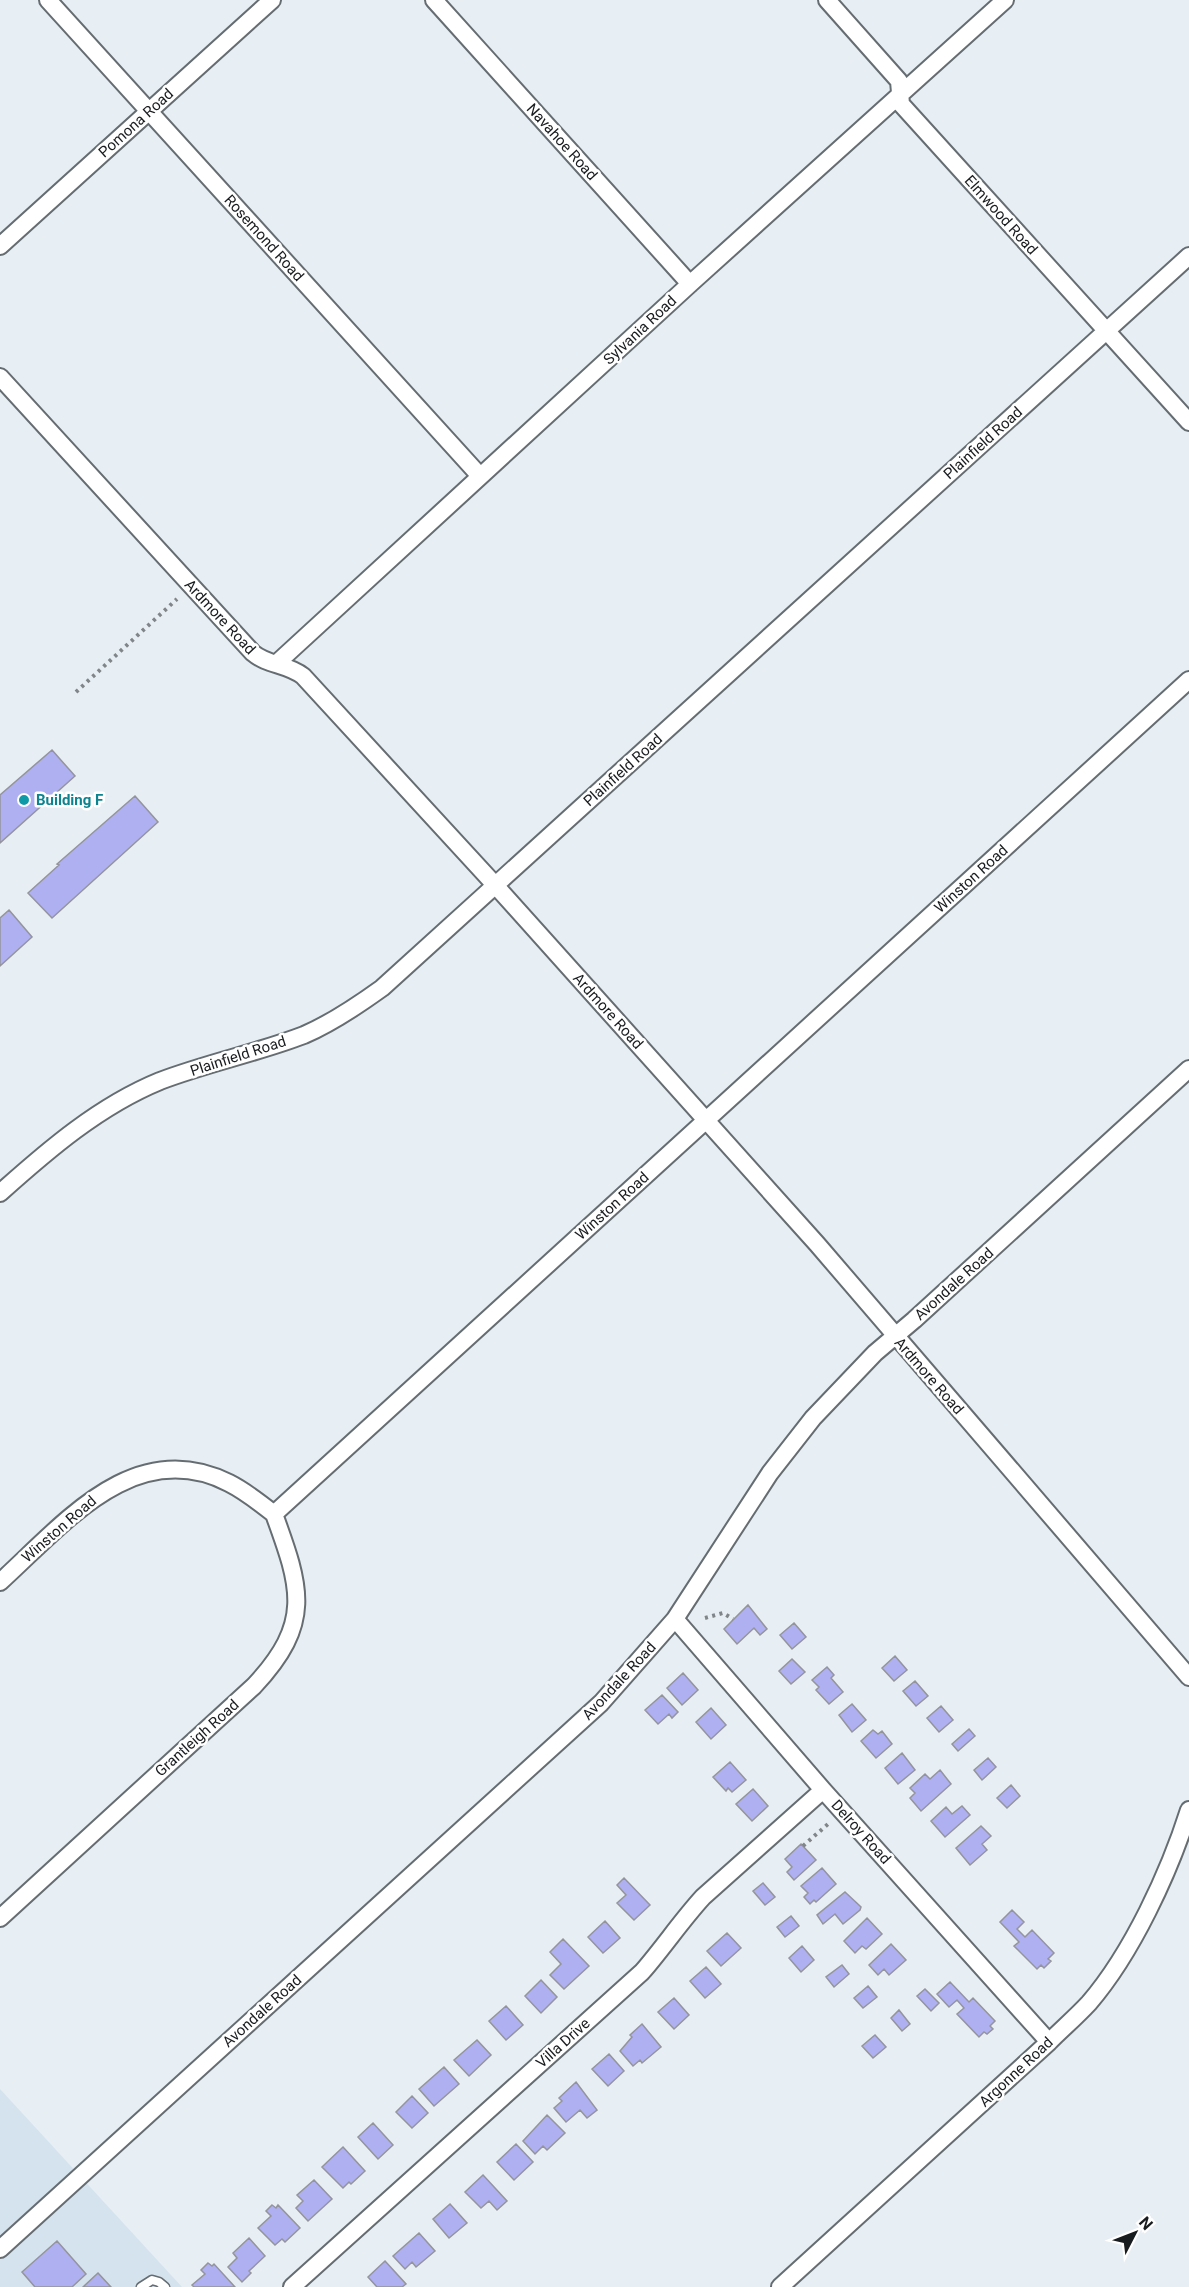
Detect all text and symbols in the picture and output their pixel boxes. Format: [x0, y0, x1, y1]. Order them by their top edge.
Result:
street label: Pomona Road [95, 85, 177, 161]
street label: Navahoe Road [523, 100, 601, 184]
street label: Elmwood Road [961, 172, 1041, 258]
street label: Rosemond Road [220, 191, 308, 285]
street label: Sylvania Road [600, 292, 680, 368]
street label: Plainfield Road [940, 403, 1026, 483]
street label: Ardmore Road [181, 576, 259, 658]
street label: Plainfield Road [580, 730, 666, 810]
place label: Building F [36, 791, 103, 809]
marker: Building F [17, 793, 31, 807]
street label: Winston Road [931, 841, 1011, 917]
street label: Ardmore Road [569, 969, 647, 1053]
street label: Plainfield Road [188, 1032, 288, 1080]
street label: Winston Road [572, 1168, 652, 1244]
street label: Avondale Road [911, 1244, 997, 1324]
street label: Ardmore Road [891, 1334, 967, 1418]
street label: Winston Road [18, 1492, 100, 1566]
street label: Avondale Road [578, 1638, 660, 1724]
street label: Grantleigh Road [151, 1696, 243, 1780]
street label: Delroy Road [828, 1796, 894, 1868]
street label: Avondale Road [219, 1971, 305, 2051]
street label: Villa Drive [532, 2014, 594, 2072]
street label: Argonne Road [975, 2033, 1057, 2111]
north arrow [1105, 2203, 1165, 2263]
text: N [1135, 2213, 1157, 2234]

